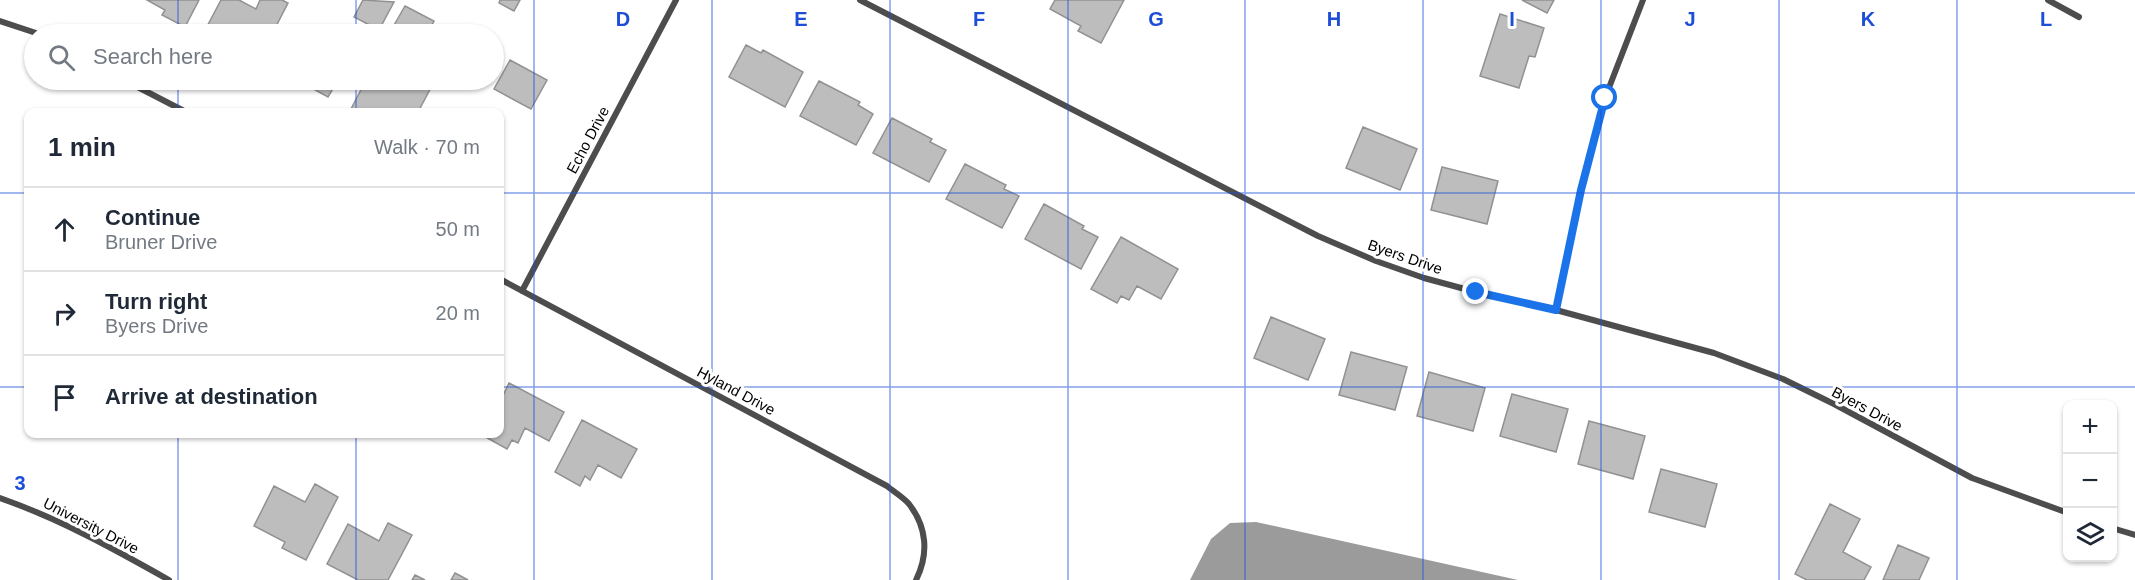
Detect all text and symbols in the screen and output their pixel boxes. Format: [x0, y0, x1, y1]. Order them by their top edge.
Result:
text: D [616, 8, 630, 30]
text: E [794, 8, 808, 30]
text: F [973, 8, 985, 30]
text: G [1148, 8, 1164, 30]
text: H [1327, 8, 1341, 30]
text: I [1509, 8, 1515, 30]
text: J [1684, 8, 1696, 30]
text: K [1861, 8, 1876, 30]
text: L [2040, 8, 2052, 30]
search box [24, 24, 504, 90]
icon: search [45, 41, 78, 74]
text: Search here [93, 44, 213, 69]
route start [1591, 84, 1617, 110]
street label: Echo Drive [563, 103, 612, 176]
text: 1 min [48, 132, 116, 162]
text: Walk · 70 m [374, 136, 480, 158]
text: Continue [105, 205, 200, 230]
icon: ahead [48, 213, 81, 246]
text: 50 m [436, 218, 480, 240]
text: Bruner Drive [105, 231, 217, 253]
street label: Byers Drive [1366, 236, 1445, 277]
route end [1462, 278, 1488, 304]
text: Turn right [105, 289, 207, 314]
icon: right [48, 297, 81, 330]
text: 20 m [436, 302, 480, 324]
text: Byers Drive [105, 315, 208, 337]
street label: Hyland Drive [694, 363, 778, 418]
icon: arrive [48, 381, 81, 414]
street label: Byers Drive [1829, 383, 1905, 434]
text: Arrive at destination [105, 384, 318, 409]
map controls [2063, 400, 2117, 562]
button: + [2063, 400, 2117, 454]
button: − [2063, 454, 2117, 508]
text: 3 [14, 472, 26, 494]
street label: University Drive [41, 494, 142, 557]
button: layers [2063, 508, 2117, 562]

